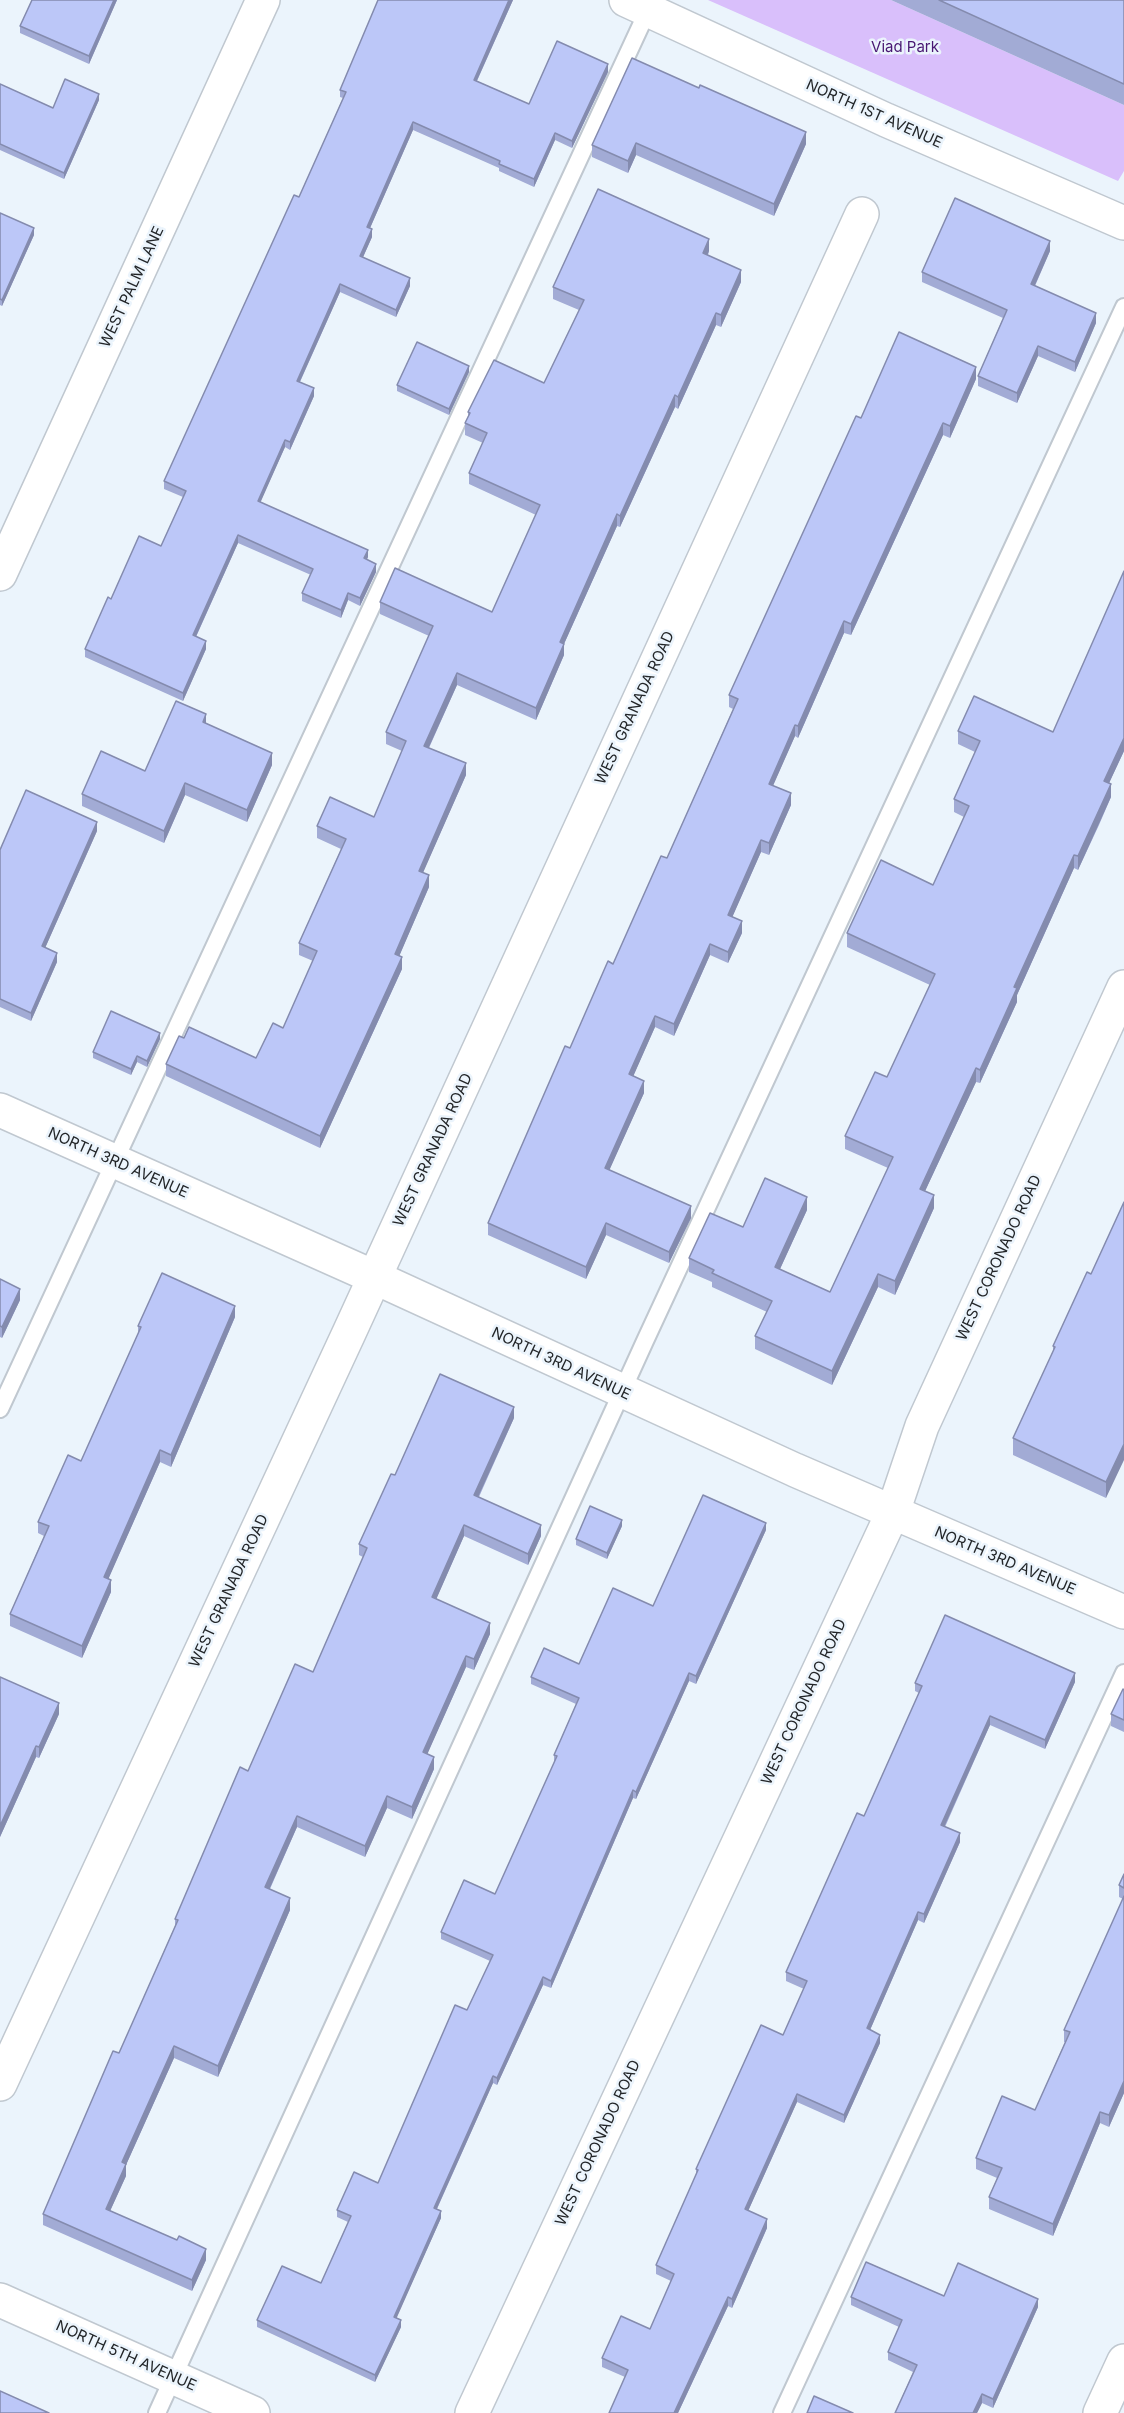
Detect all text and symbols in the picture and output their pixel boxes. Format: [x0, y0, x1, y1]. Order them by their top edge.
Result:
park label: Viad Park [871, 38, 939, 56]
street label: NORTH 1ST AVENUE [803, 76, 945, 152]
street label: WEST PALM LANE [96, 224, 168, 350]
street label: WEST GRANADA ROAD [592, 629, 678, 787]
street label: WEST GRANADA ROAD [390, 1071, 476, 1229]
street label: NORTH 3RD AVENUE [45, 1124, 191, 1202]
street label: WEST CORONADO ROAD [953, 1172, 1045, 1344]
street label: NORTH 3RD AVENUE [488, 1324, 634, 1404]
street label: WEST GRANADA ROAD [186, 1512, 272, 1670]
street label: NORTH 3RD AVENUE [932, 1523, 1078, 1599]
street label: WEST CORONADO ROAD [758, 1616, 850, 1788]
street label: WEST CORONADO ROAD [552, 2057, 644, 2229]
street label: NORTH 5TH AVENUE [53, 2317, 199, 2395]

